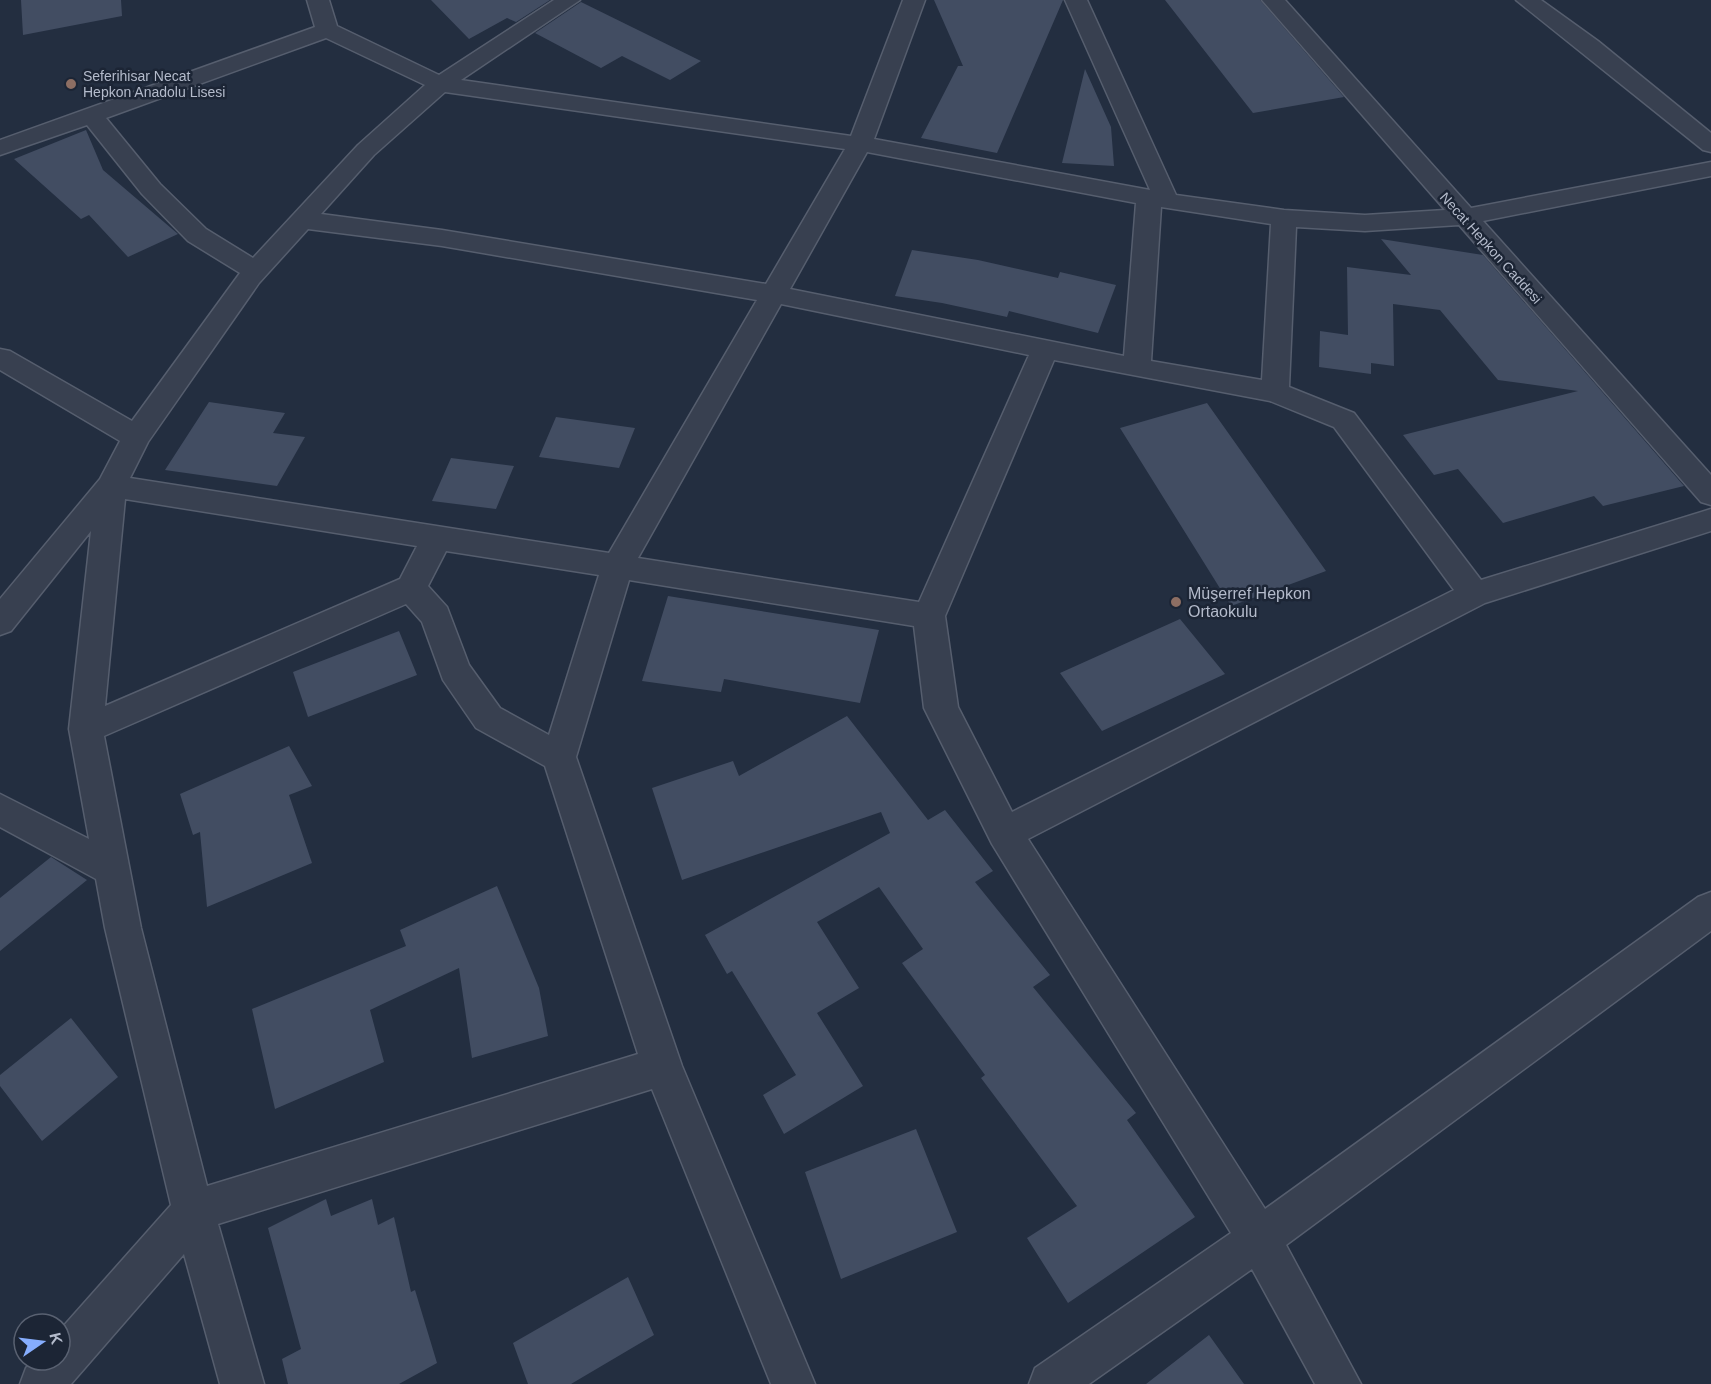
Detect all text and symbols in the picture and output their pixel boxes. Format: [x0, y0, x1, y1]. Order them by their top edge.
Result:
place label: Seferihisar Necat Hepkon Anadolu Lisesi [83, 68, 225, 100]
marker: Seferihisar Necat Hepkon Anadolu Lisesi [64, 77, 78, 91]
street label: Necat Hepkon Caddesi [1437, 189, 1545, 307]
place label: Müşerref Hepkon Ortaokulu [1188, 585, 1311, 620]
marker: Müşerref Hepkon Ortaokulu [1169, 595, 1183, 609]
north arrow [12, 1312, 72, 1372]
text: K [46, 1331, 66, 1347]

